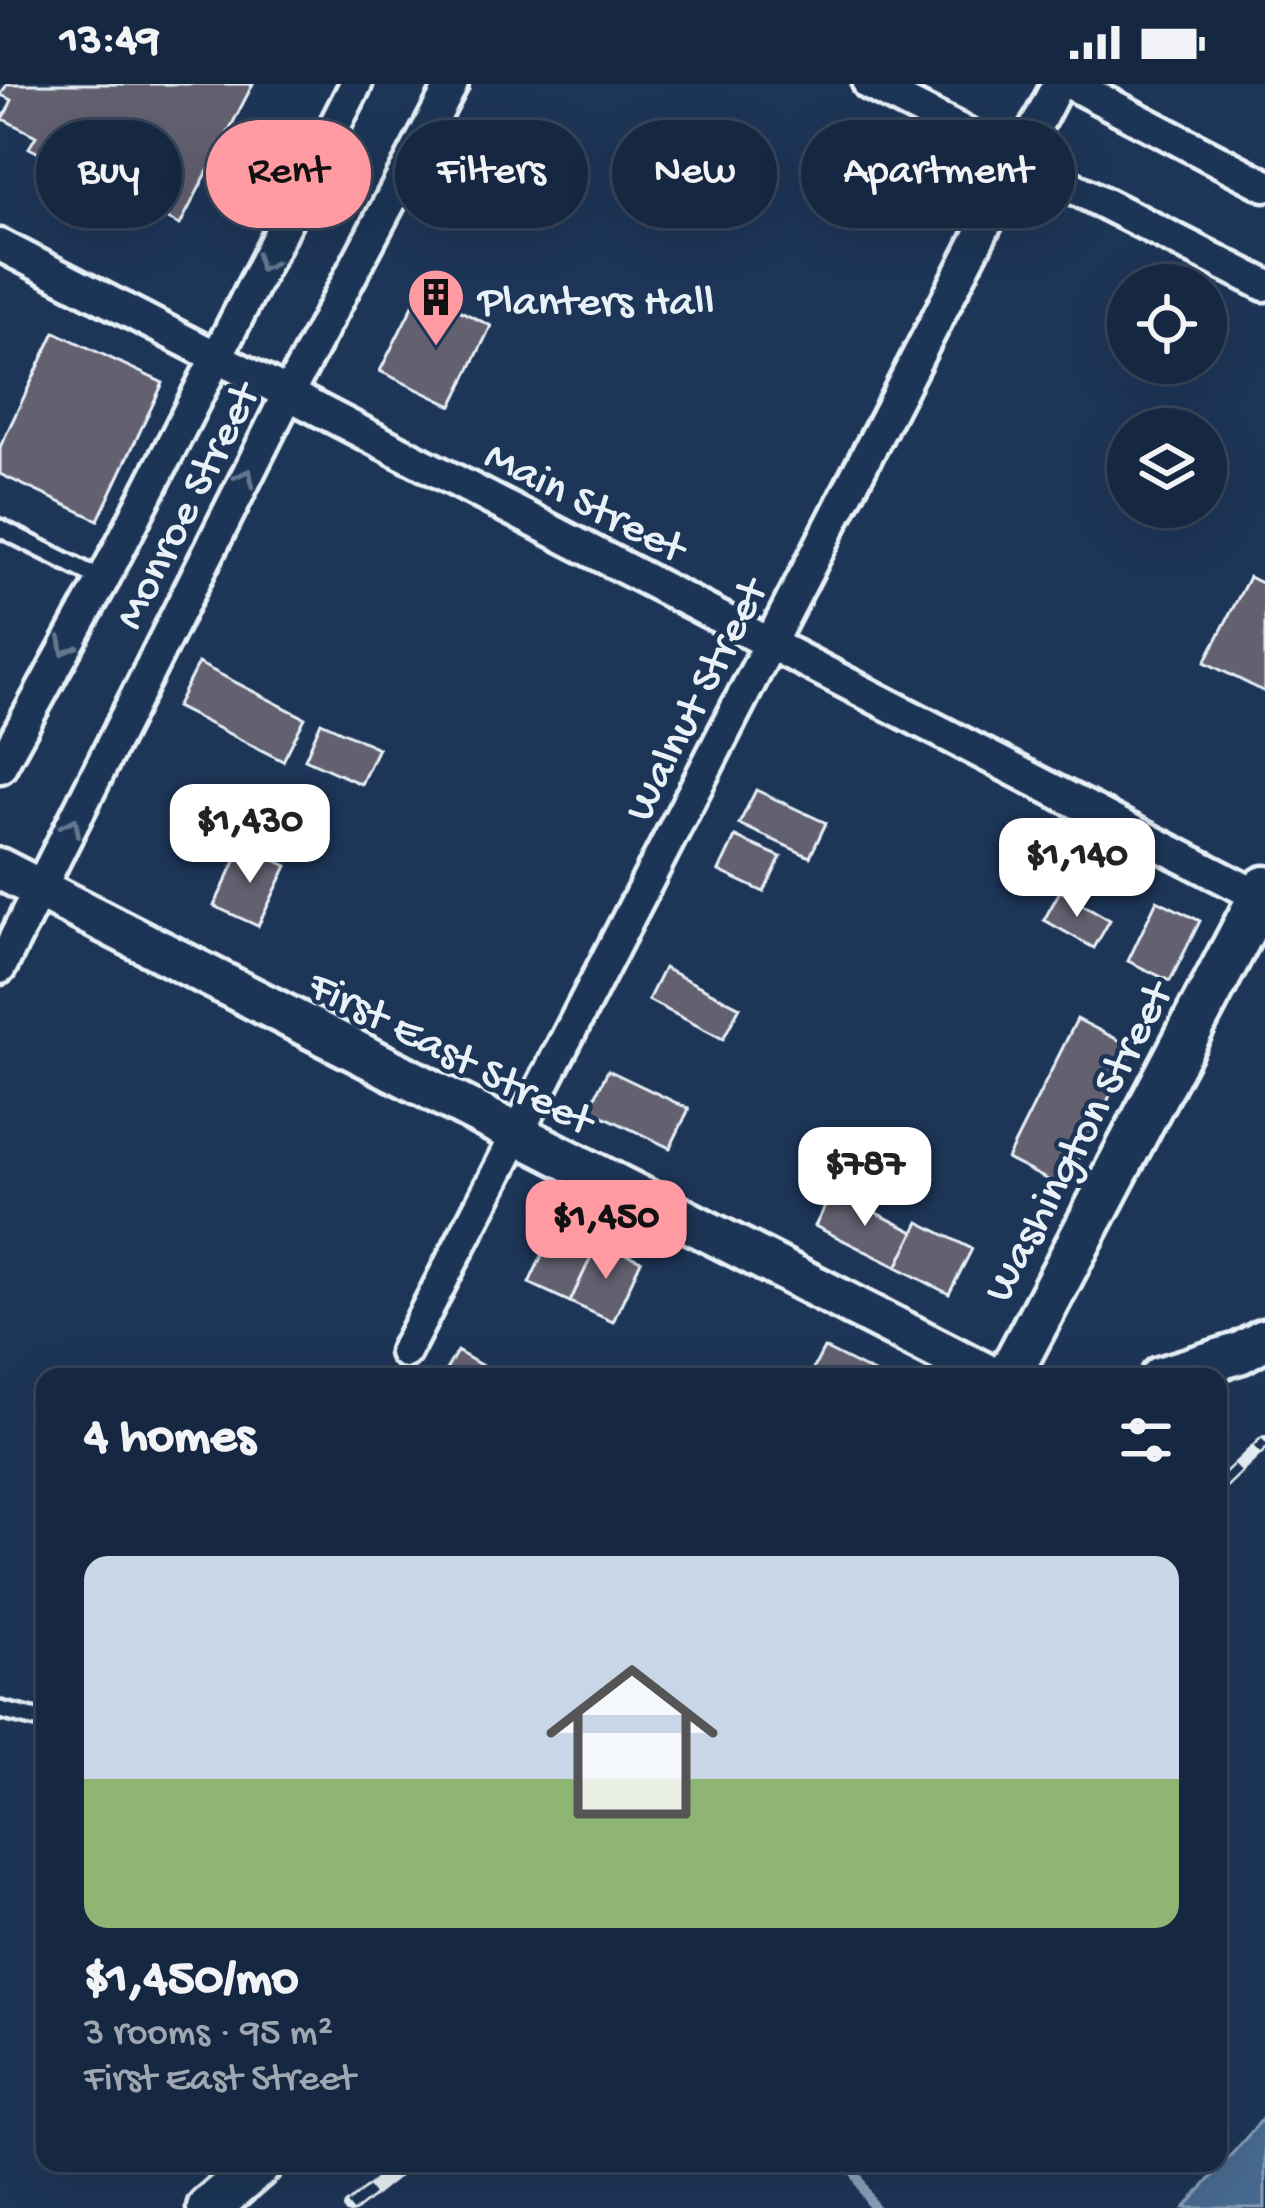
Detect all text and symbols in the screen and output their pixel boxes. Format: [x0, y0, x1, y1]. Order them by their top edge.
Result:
text: 13:49 [60, 16, 160, 69]
chip: Buy [36, 120, 182, 228]
chip: Rent [206, 120, 371, 228]
chip: Filters [395, 120, 588, 228]
chip: New [612, 120, 777, 228]
chip: Apartment [801, 120, 1075, 228]
one-way arrow [255, 250, 278, 272]
map controls [1107, 264, 1227, 528]
button: locate [1107, 264, 1227, 384]
building icon: Planters Hall [405, 266, 467, 348]
place label: Planters Hall [476, 278, 714, 331]
street label: Monroe Street [105, 372, 276, 639]
button: layers [1107, 408, 1227, 528]
street label: Main Street [474, 432, 696, 579]
one-way arrow [232, 468, 256, 489]
street label: Walnut Street [615, 568, 784, 831]
one-way arrow [57, 634, 80, 655]
pin: $1,430 [152, 784, 348, 886]
text: $1,430 [197, 800, 303, 846]
one-way arrow [58, 817, 81, 838]
pin: $1,140 [979, 818, 1175, 920]
text: $1,140 [1026, 834, 1128, 880]
street label: First East Street [297, 961, 604, 1152]
street label: Washington Street [974, 971, 1189, 1312]
pin: $787 [794, 1127, 936, 1229]
text: $787 [825, 1143, 905, 1189]
pin: $1,450 [508, 1180, 704, 1282]
text: $1,450 [553, 1196, 659, 1242]
icon: filters [1113, 1407, 1179, 1473]
text: 4 homes [84, 1410, 255, 1470]
icon: home [524, 1634, 740, 1850]
text: $1,450/mo [84, 1952, 298, 2012]
text: 3 rooms · 95 m² [84, 2012, 333, 2058]
text: First East Street [84, 2058, 355, 2104]

